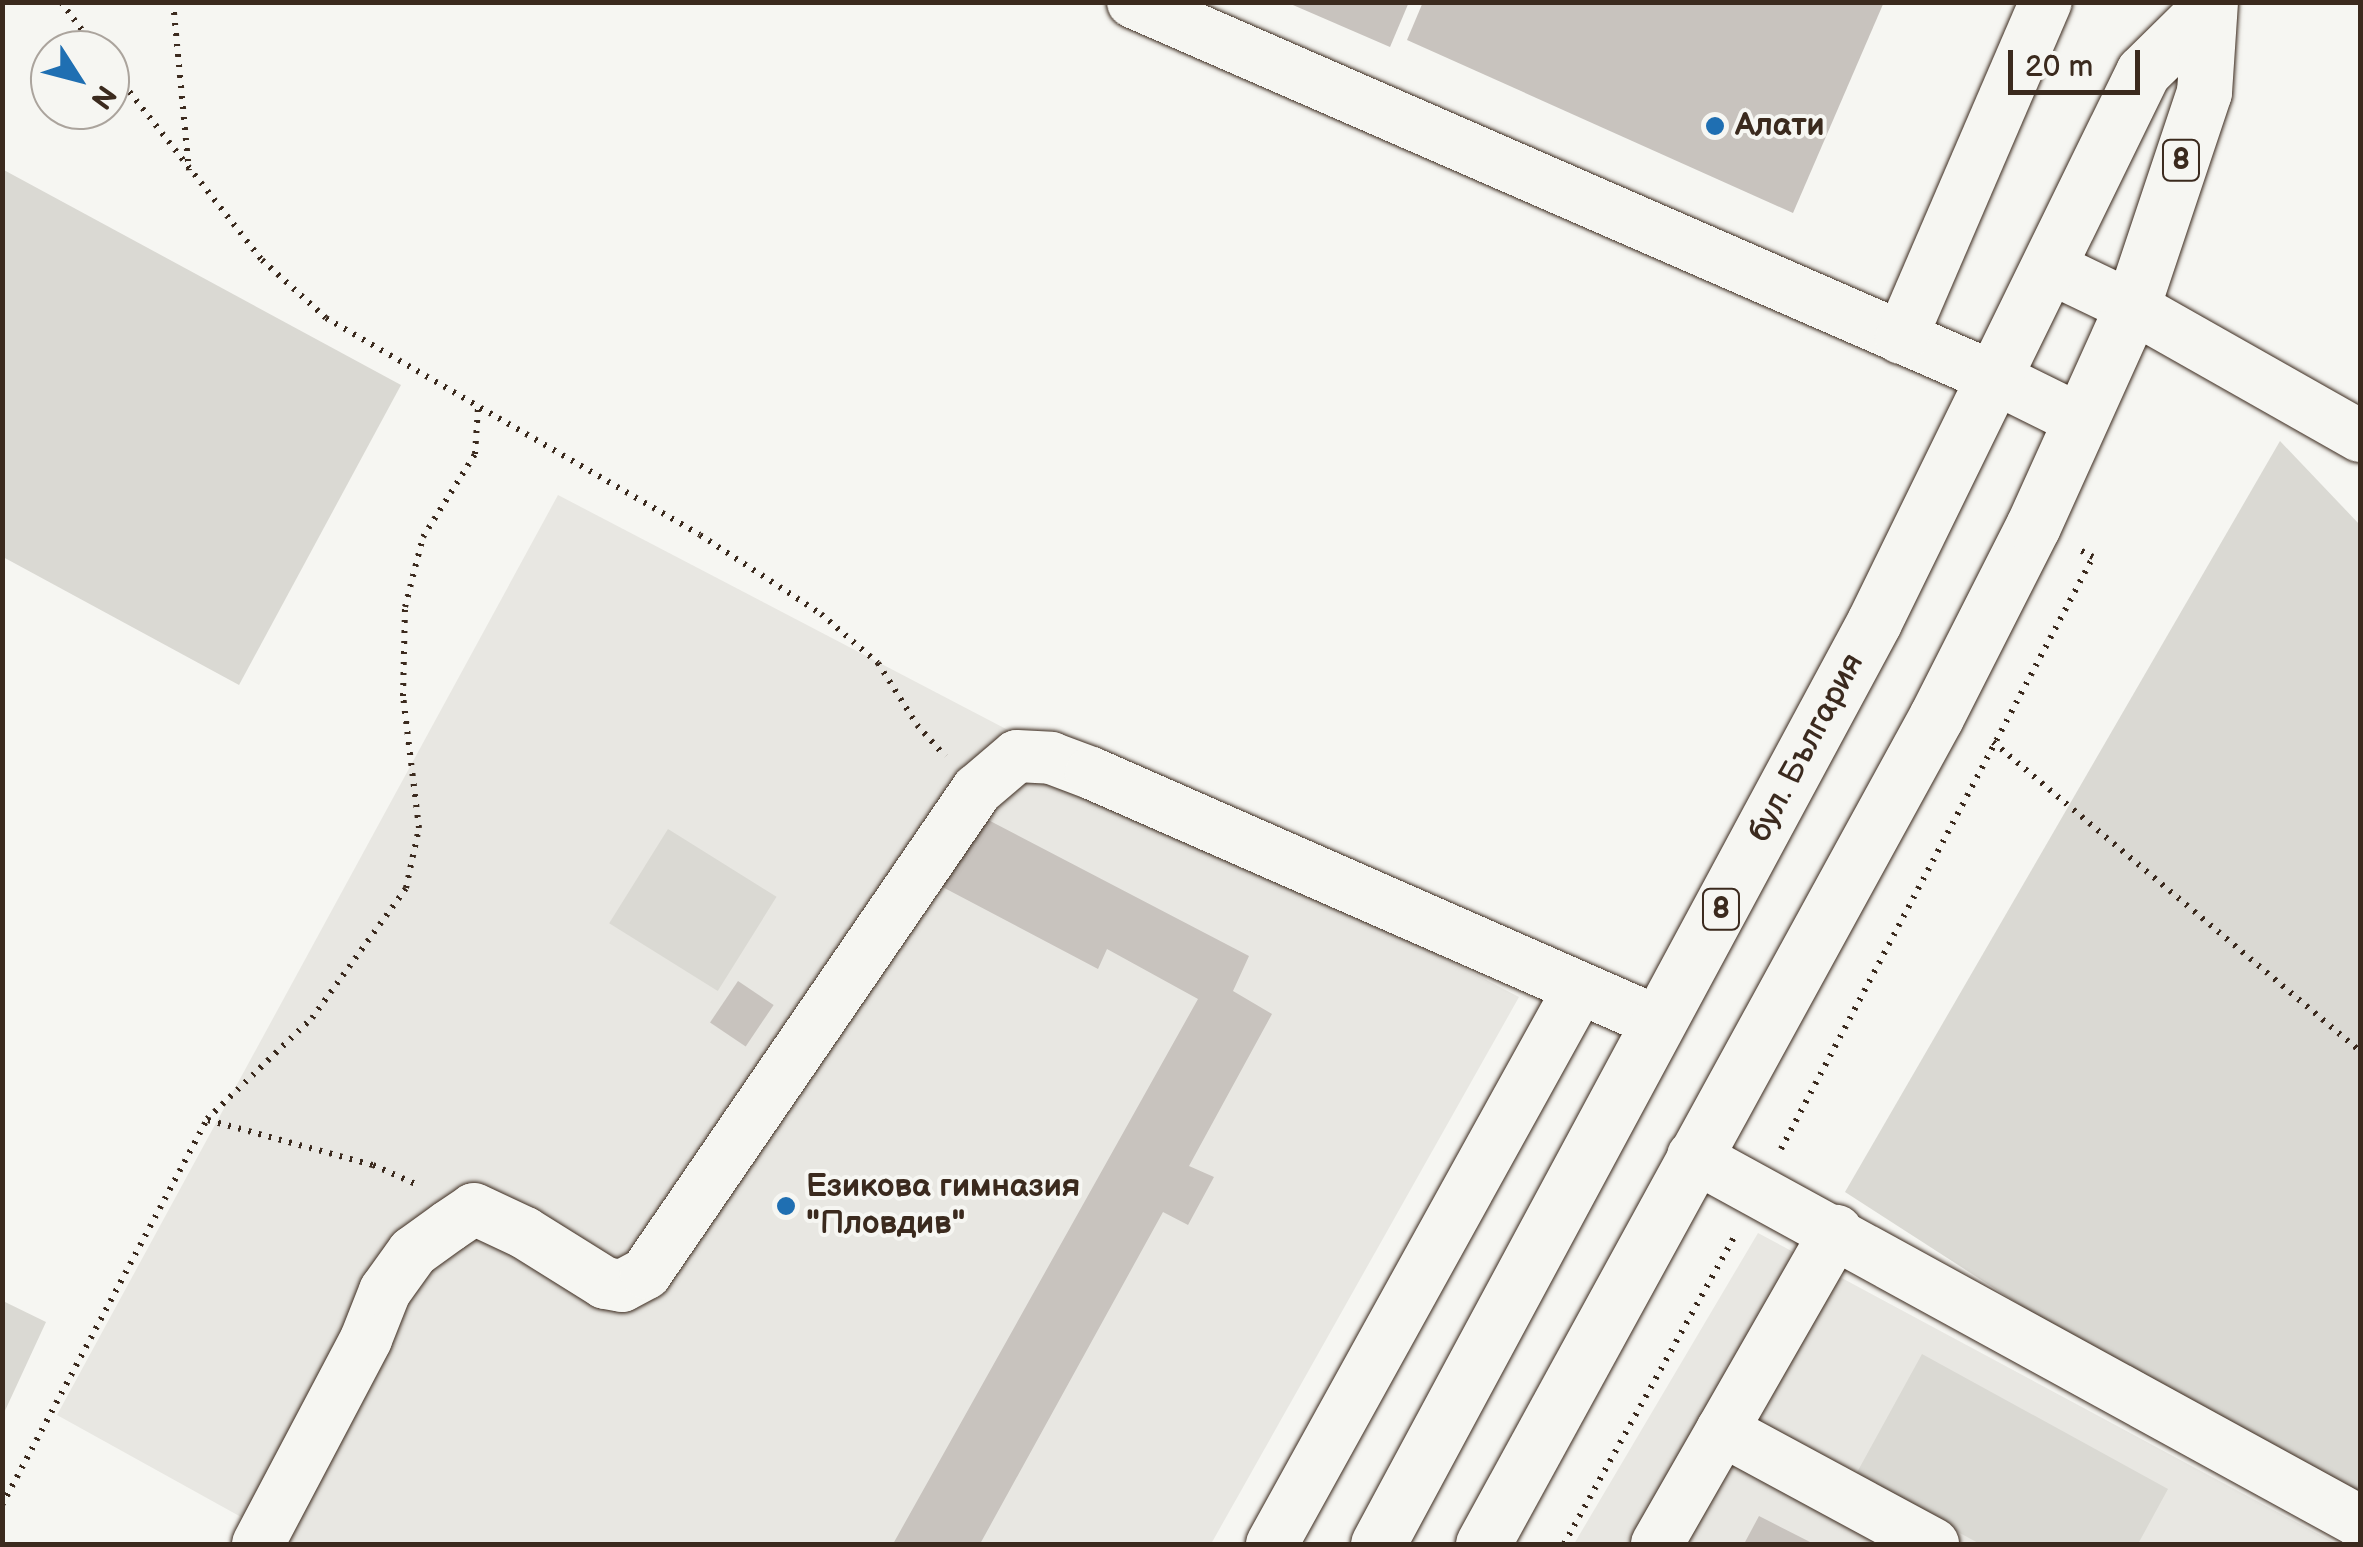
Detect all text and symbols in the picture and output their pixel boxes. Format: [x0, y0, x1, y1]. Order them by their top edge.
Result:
north arrow [30, 30, 130, 130]
scale bar [2013, 30, 2146, 92]
text: 20 m [2025, 49, 2093, 85]
text: N [84, 79, 123, 115]
place label: Алати [1735, 107, 1825, 145]
marker: Алати [1704, 115, 1726, 137]
road number: 8 [2161, 135, 2201, 185]
street label: бул. България [1741, 647, 1873, 849]
road number: 8 [1701, 884, 1741, 934]
place label: Езикова гимназия "Пловдив" [806, 1169, 1080, 1244]
marker: Езикова гимназия "Пловдив" [775, 1195, 797, 1217]

